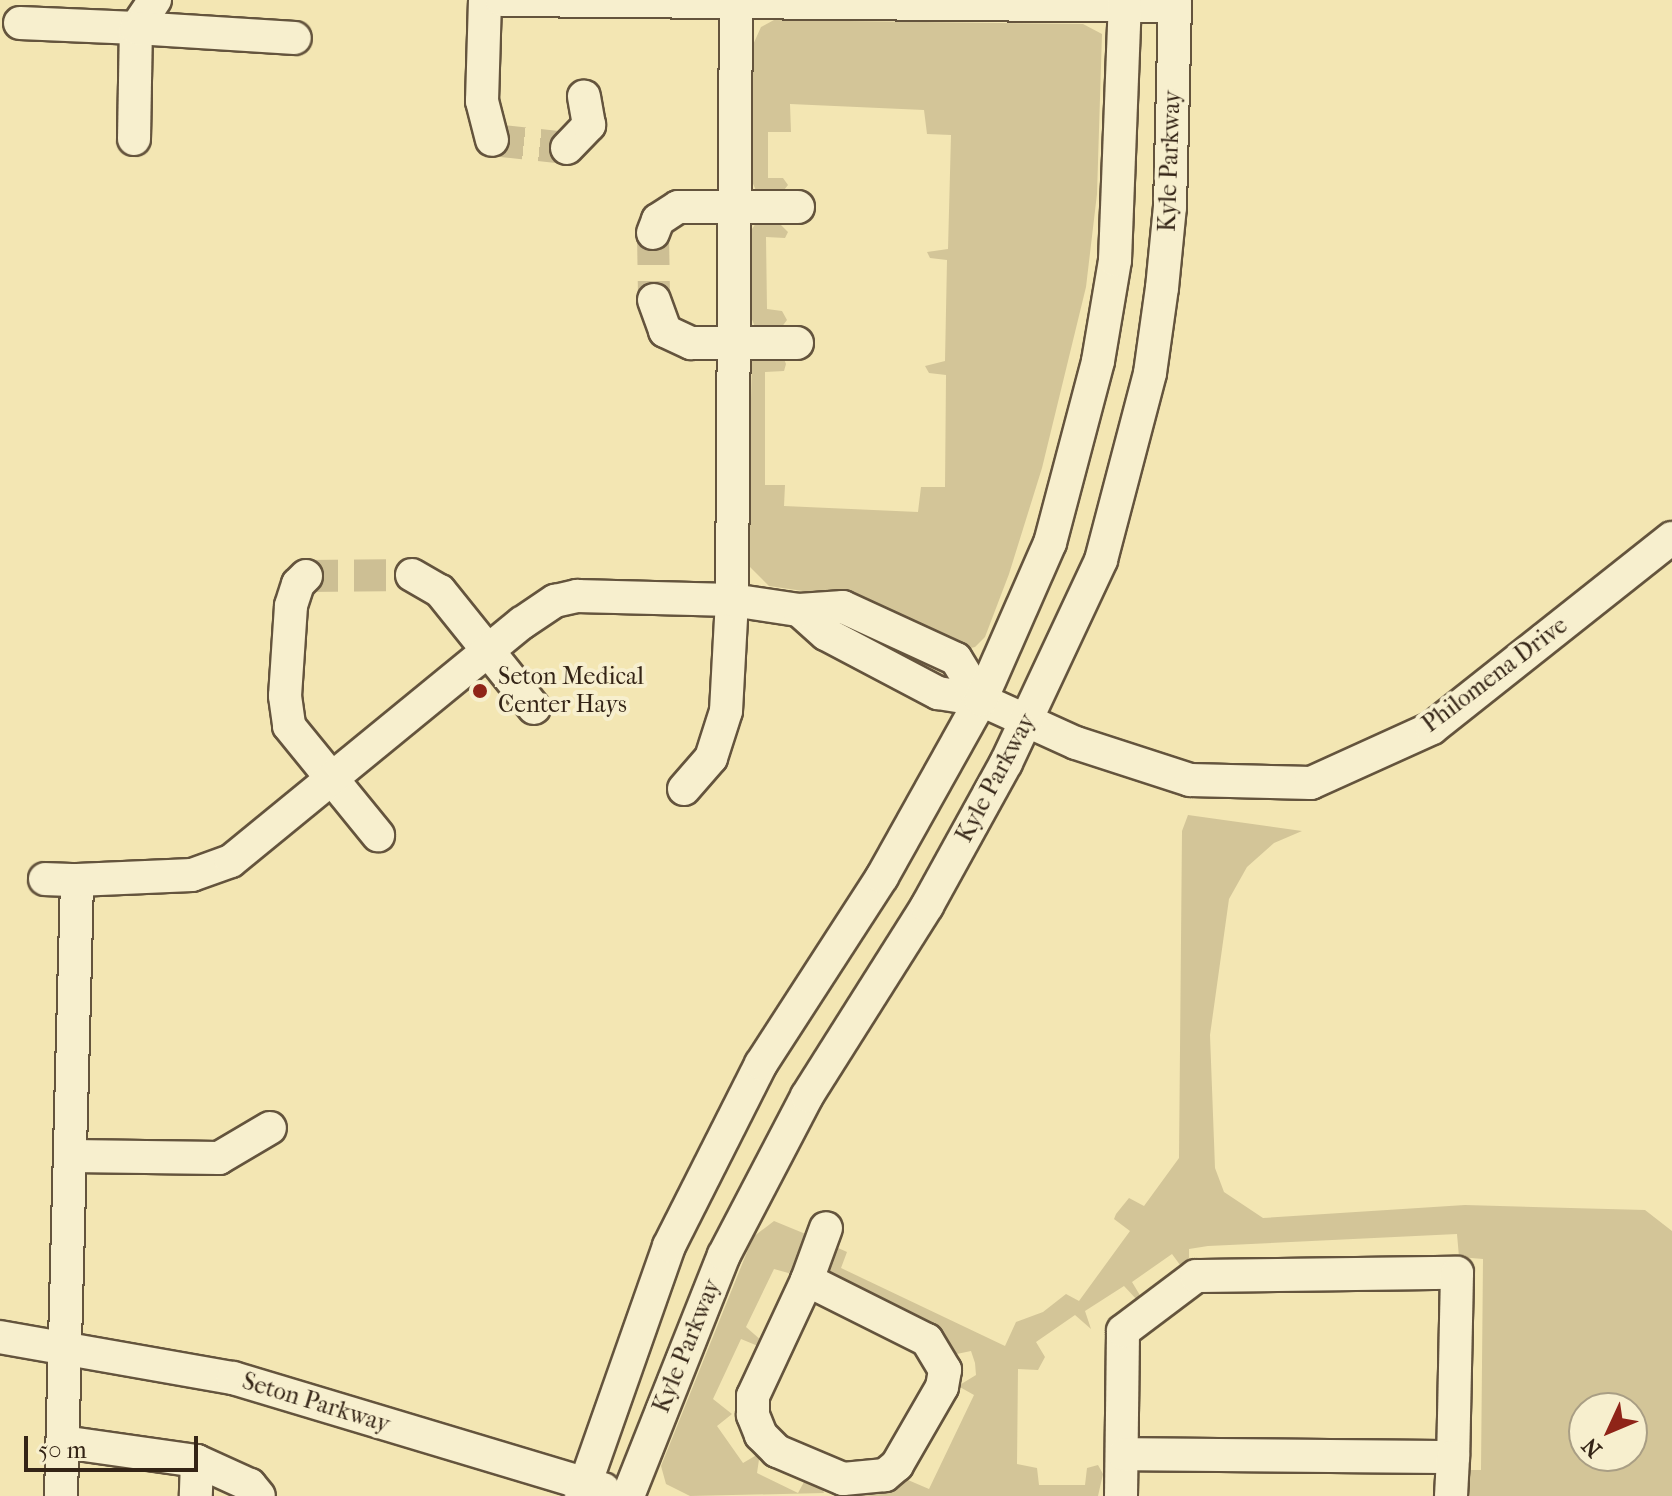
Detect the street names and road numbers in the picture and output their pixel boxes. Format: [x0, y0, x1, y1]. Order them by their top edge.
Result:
street label: Kyle Parkway [1153, 90, 1187, 232]
street label: Philomena Drive [1417, 611, 1573, 739]
street label: Kyle Parkway [950, 709, 1042, 847]
street label: Kyle Parkway [647, 1275, 727, 1417]
street label: Seton Parkway [239, 1367, 393, 1439]

